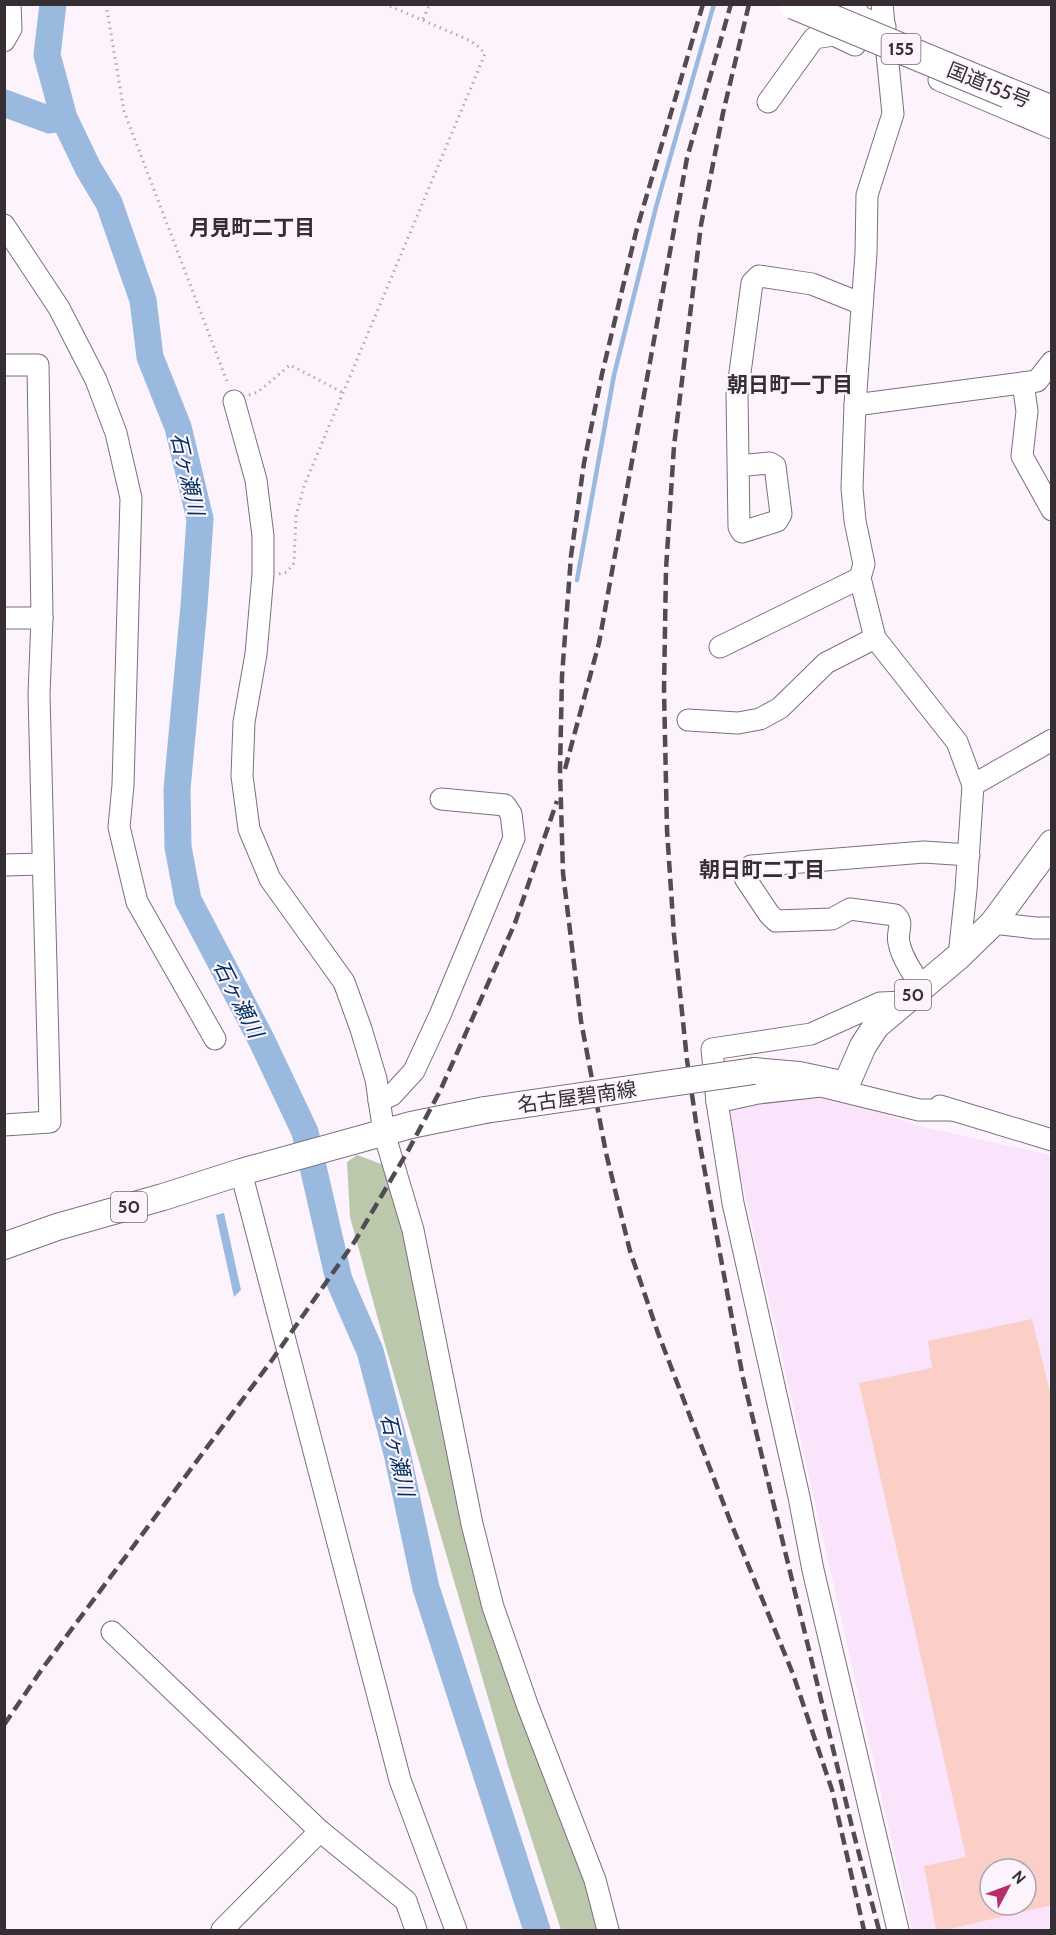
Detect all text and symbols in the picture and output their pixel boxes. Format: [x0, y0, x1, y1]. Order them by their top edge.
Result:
road number: 155 [882, 34, 920, 64]
street label: 国道155号 [944, 57, 1034, 113]
district label: 月見町二丁目 [189, 215, 315, 240]
district label: 朝日町一丁目 [727, 372, 853, 397]
water label: 石ヶ瀬川 [166, 430, 210, 520]
district label: 朝日町二丁目 [699, 857, 825, 882]
water label: 石ヶ瀬川 [208, 956, 270, 1044]
road number: 50 [895, 980, 931, 1010]
street label: 名古屋碧南線 [516, 1077, 638, 1117]
road number: 50 [111, 1192, 147, 1222]
water label: 石ヶ瀬川 [376, 1411, 420, 1501]
north arrow [978, 1857, 1038, 1917]
text: N [1008, 1867, 1030, 1888]

